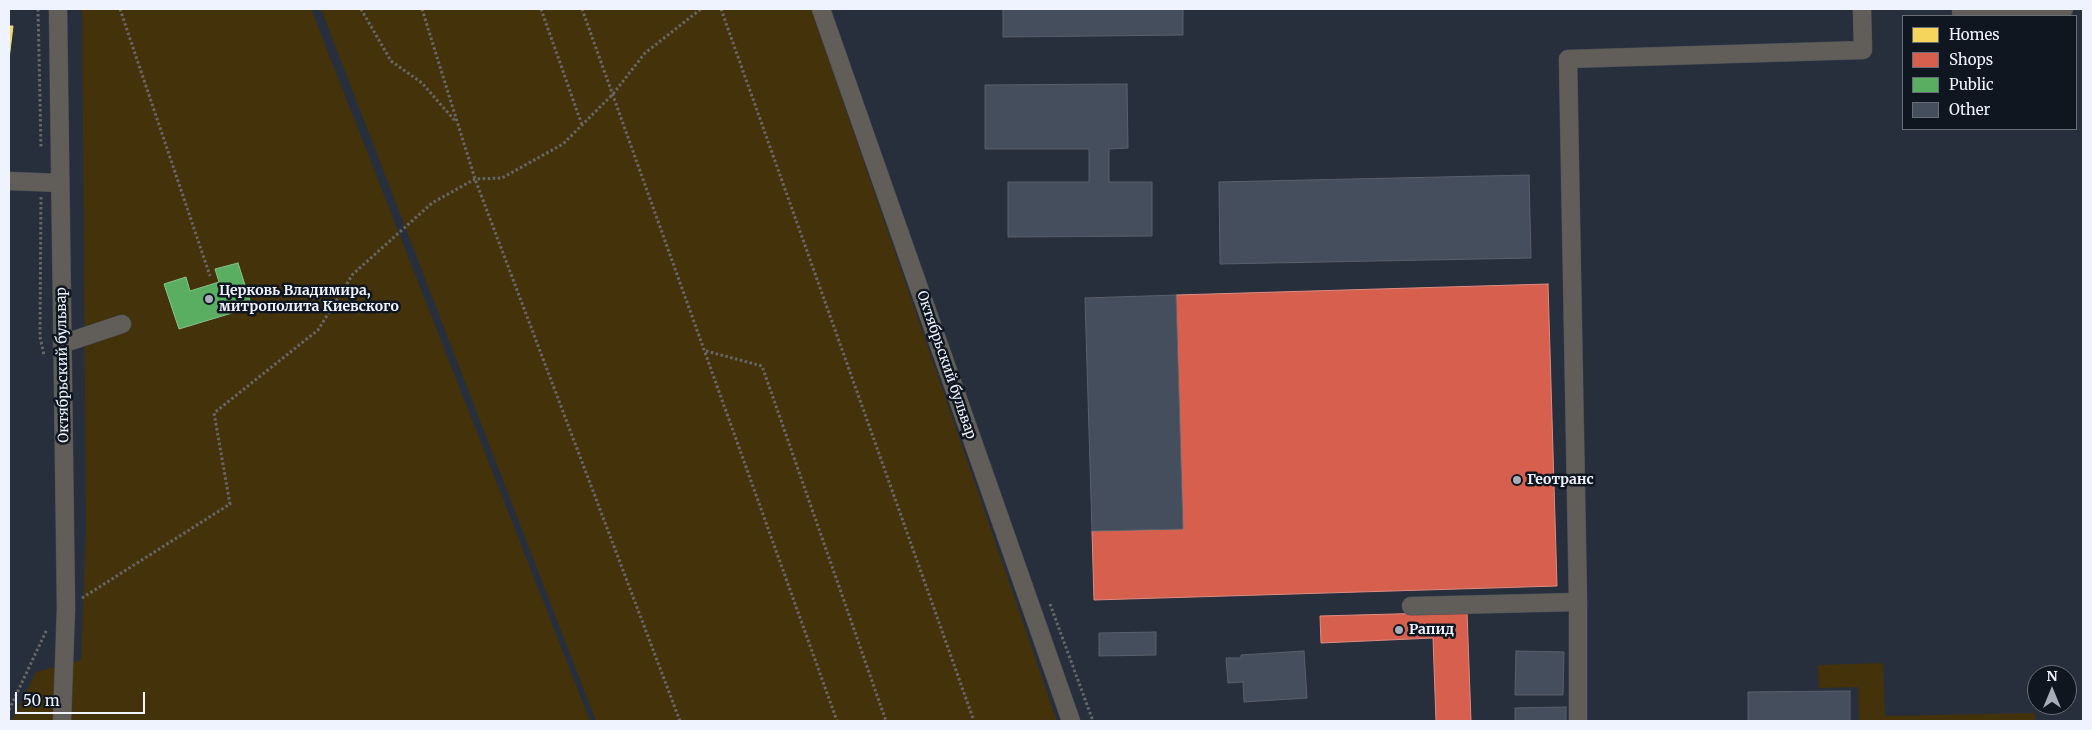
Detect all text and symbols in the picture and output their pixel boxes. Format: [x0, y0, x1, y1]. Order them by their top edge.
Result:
legend [1902, 15, 2077, 130]
text: Homes [1949, 25, 2000, 44]
text: Shops [1949, 50, 1993, 69]
text: Public [1949, 75, 1994, 94]
text: Other [1949, 100, 1990, 119]
place label: Церковь Владимира, митрополита Киевского [219, 283, 399, 316]
street label: Октябрьский бульвар [53, 287, 73, 443]
street label: Октябрьский бульвар [913, 289, 979, 441]
marker: Церковь Владимира, митрополита Киевского [203, 293, 215, 305]
place label: Геотранс [1527, 472, 1594, 488]
marker: Геотранс [1511, 474, 1523, 486]
place label: Рапид [1409, 622, 1454, 638]
marker: Рапид [1393, 624, 1405, 636]
north arrow [2027, 665, 2077, 715]
text: N [2046, 667, 2058, 685]
scale bar [18, 682, 148, 714]
text: 50 m [23, 691, 60, 710]

